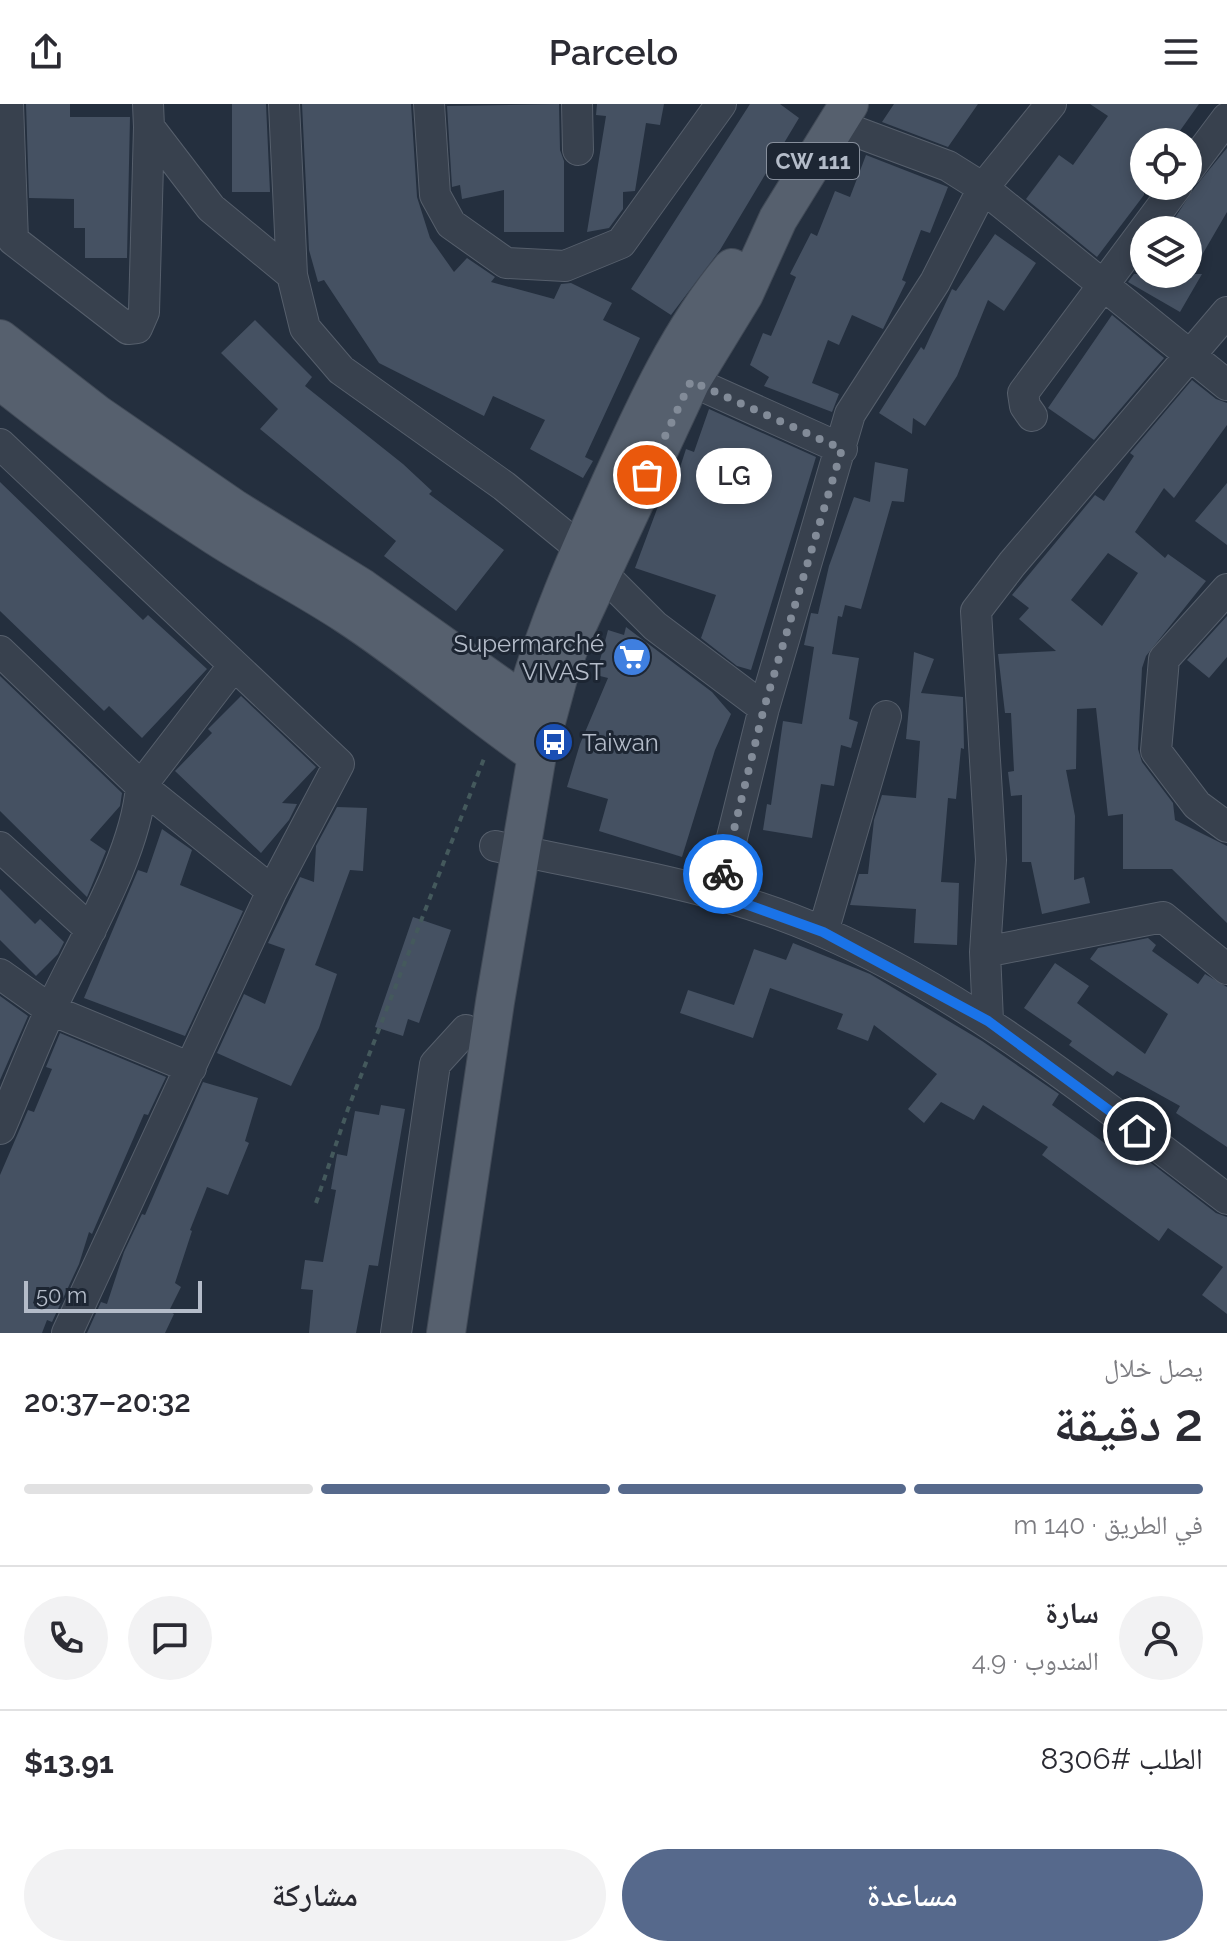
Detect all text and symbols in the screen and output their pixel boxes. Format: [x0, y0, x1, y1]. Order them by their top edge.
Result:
icon: share [24, 30, 68, 74]
icon: menu [1159, 30, 1203, 74]
text: Parcelo [549, 31, 678, 73]
map controls [1130, 128, 1202, 288]
button: locate [1130, 128, 1202, 200]
road number: CW 111 [767, 143, 859, 179]
button: layers [1130, 216, 1202, 288]
pin [613, 441, 681, 509]
callout: LG [695, 447, 771, 503]
icon: bag [625, 453, 669, 497]
text: LG [717, 461, 751, 491]
place label: Supermarché VIVAST [453, 629, 604, 686]
supermarket icon: Supermarché VIVAST [611, 636, 653, 678]
bus stop icon: Taiwan [533, 721, 575, 763]
place label: Taiwan [582, 728, 659, 757]
courier [683, 834, 763, 914]
icon: bike [701, 852, 745, 896]
pin [1103, 1097, 1171, 1165]
icon: home [1115, 1109, 1159, 1153]
scale bar [24, 1277, 202, 1313]
text: 50 m [36, 1282, 87, 1308]
text: يصل خلال [1104, 1353, 1203, 1383]
text: 20:32–20:37 [24, 1384, 191, 1419]
text: 2 دقيقة [1054, 1392, 1203, 1453]
text: في الطريق · 140 m [1013, 1510, 1203, 1540]
text: سارة [1045, 1595, 1099, 1630]
button: phone [24, 1596, 108, 1680]
button: chat [128, 1596, 212, 1680]
button: person [1119, 1596, 1203, 1680]
text: المندوب · 4.9 [972, 1646, 1099, 1676]
text: الطلب #8306 [1040, 1741, 1203, 1776]
text: $13.91 [24, 1745, 114, 1780]
button: مشاركة [24, 1849, 606, 1941]
button: مساعدة [622, 1849, 1203, 1941]

